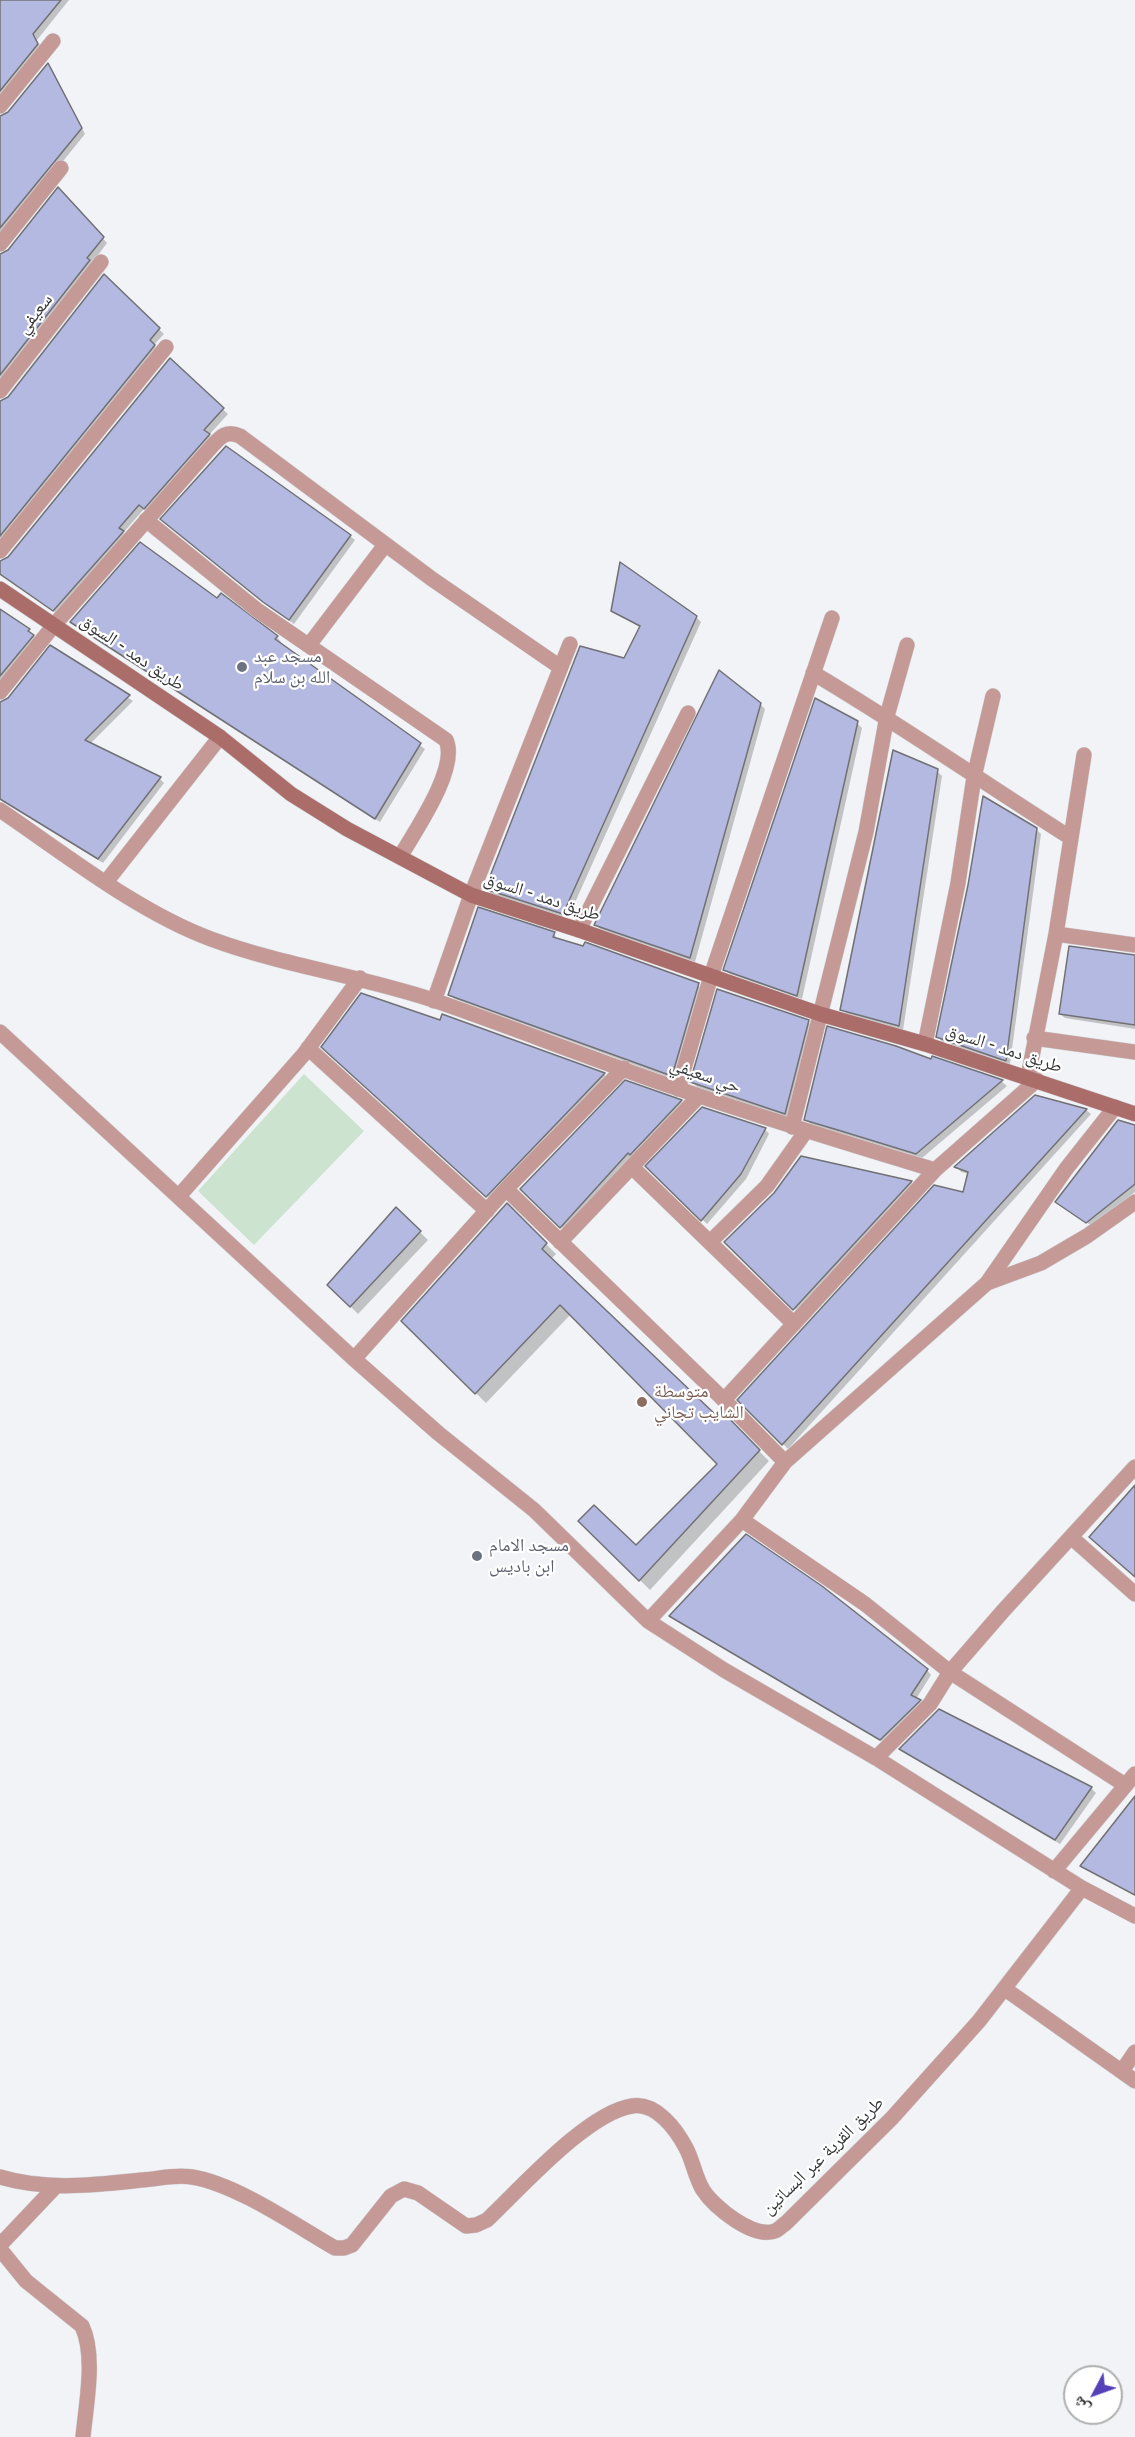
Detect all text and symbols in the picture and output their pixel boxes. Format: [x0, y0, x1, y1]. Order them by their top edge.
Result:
street label: سعيفي [13, 290, 57, 338]
street label: طريق دمد - السوق [76, 610, 188, 696]
place label: مسجد عبد الله بن سلام [254, 646, 330, 688]
marker: مسجد عبد الله بن سلام [235, 660, 249, 674]
street label: طريق دمد - السوق [481, 868, 603, 926]
street label: طريق دمد - السوق [943, 1020, 1065, 1078]
street label: حي سعيفي [667, 1054, 743, 1098]
place label: متوسطة الشايب تجاني [654, 1381, 744, 1424]
marker: متوسطة الشايب تجاني [635, 1395, 649, 1409]
place label: مسجد الامام ابن باديس [489, 1535, 569, 1578]
marker: مسجد الامام ابن باديس [470, 1549, 484, 1563]
street label: طريق القرية عبر البساتين [758, 2092, 888, 2220]
north arrow [1063, 2365, 1123, 2425]
text: ش [1068, 2393, 1094, 2418]

